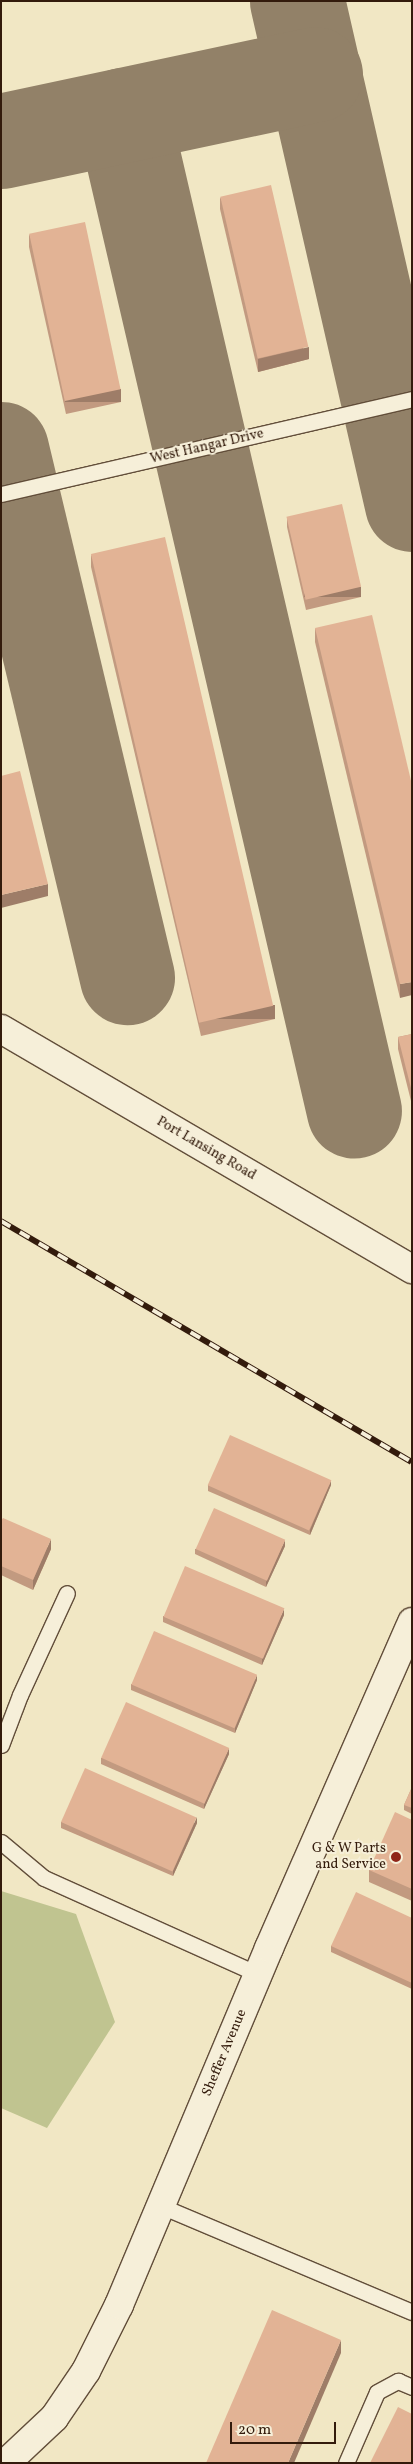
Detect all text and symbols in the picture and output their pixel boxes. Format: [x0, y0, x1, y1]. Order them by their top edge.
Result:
street label: West Hangar Drive [149, 426, 265, 468]
street label: Port Lansing Road [153, 1114, 259, 1184]
place label: G & W Parts and Service [311, 1841, 386, 1874]
marker: G & W Parts and Service [390, 1851, 402, 1863]
street label: Sheffer Avenue [199, 2007, 251, 2099]
scale bar [233, 2412, 339, 2444]
text: 20 m [238, 2420, 271, 2441]

